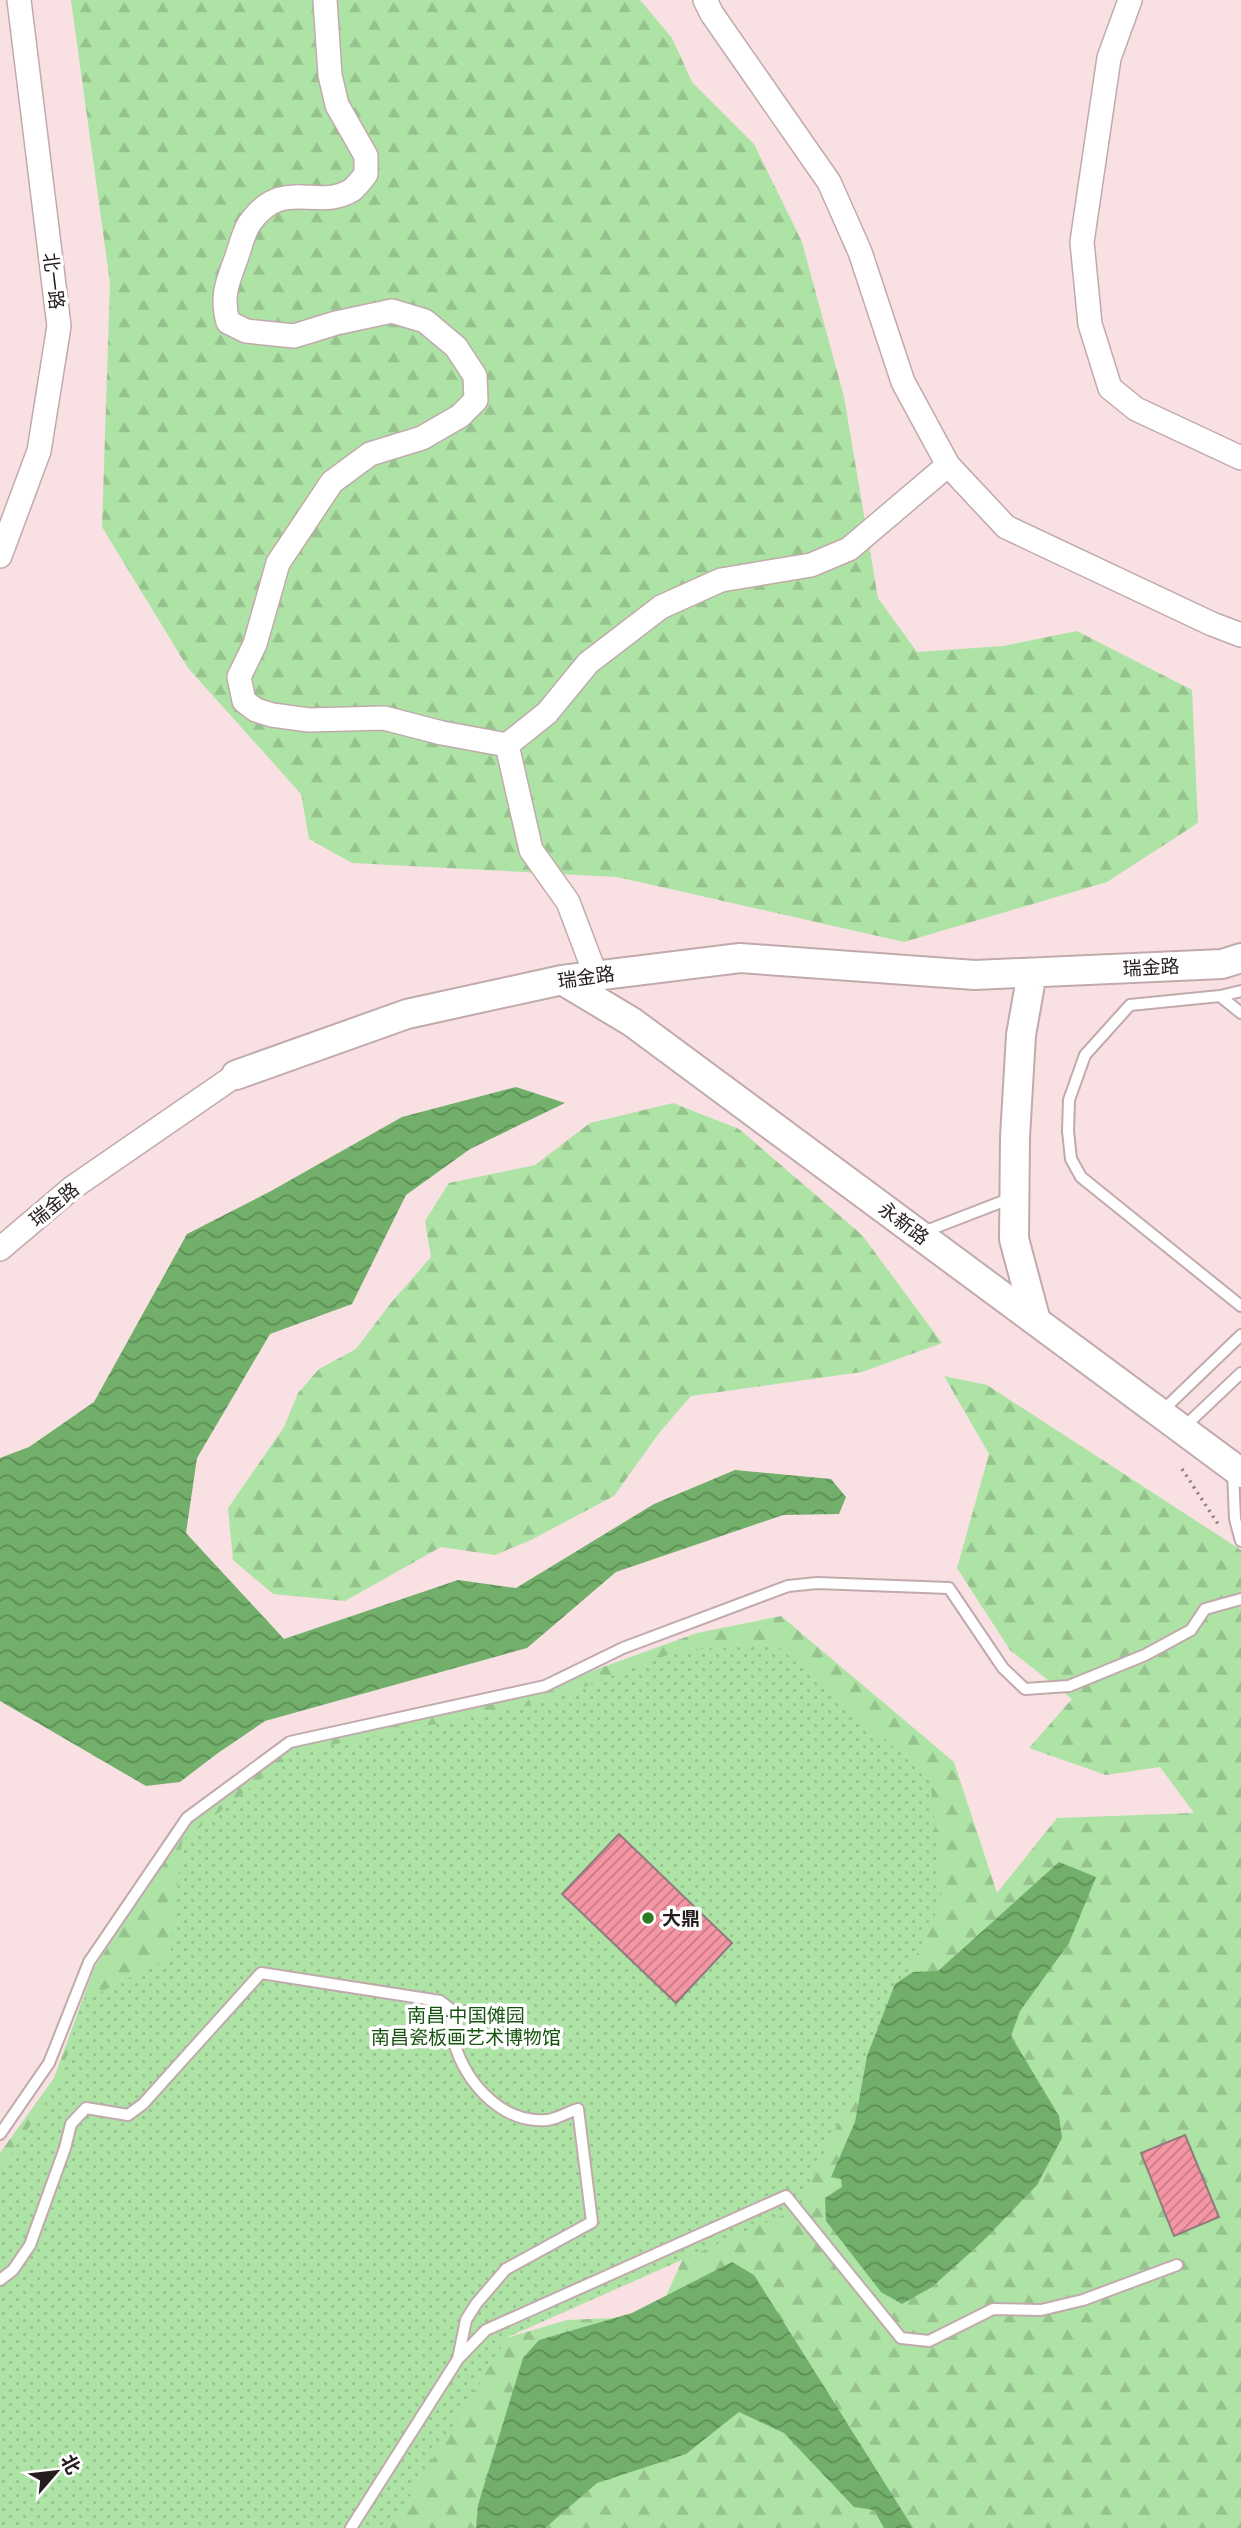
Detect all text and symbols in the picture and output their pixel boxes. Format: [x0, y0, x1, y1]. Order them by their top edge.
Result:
street label: 北一路 [39, 251, 69, 311]
street label: 瑞金路 [1122, 954, 1180, 980]
street label: 瑞金路 [556, 961, 616, 993]
street label: 瑞金路 [24, 1177, 84, 1231]
street label: 永新路 [874, 1196, 934, 1250]
place label: 大鼎 [662, 1906, 700, 1930]
marker: 大鼎 [640, 1910, 656, 1926]
park label: 南昌·中国傩园 南昌瓷板画艺术博物馆 [371, 2003, 561, 2049]
north arrow [21, 2437, 91, 2507]
text: 北 [56, 2450, 86, 2478]

